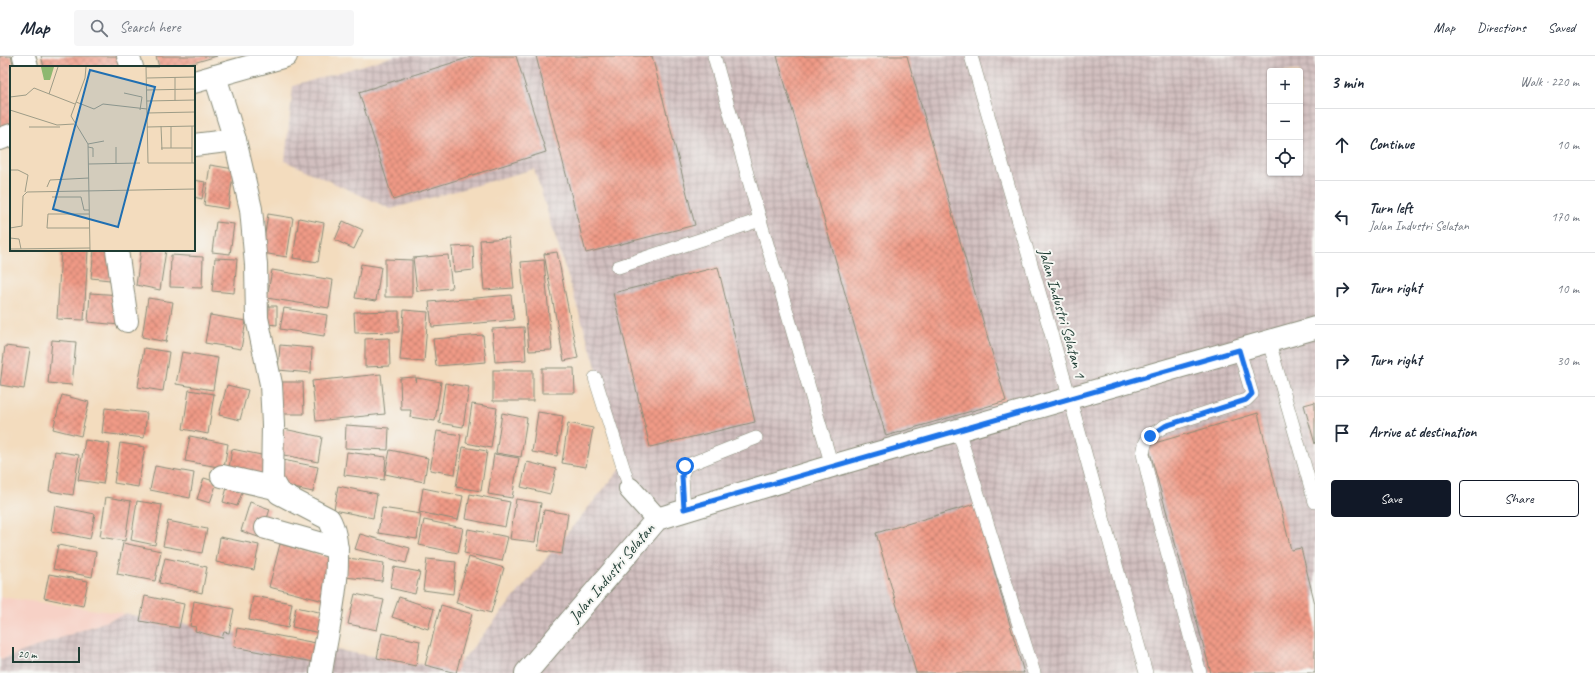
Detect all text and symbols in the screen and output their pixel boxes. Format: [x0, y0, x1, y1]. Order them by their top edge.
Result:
search box [74, 10, 354, 46]
text: Map [20, 16, 50, 40]
icon: search [88, 17, 110, 39]
text: Search here [120, 18, 181, 37]
text: Map [1434, 19, 1455, 36]
text: Directions [1477, 19, 1526, 36]
text: Saved [1548, 19, 1575, 36]
inset map [10, 66, 195, 251]
map controls [1267, 68, 1303, 176]
button: + [1267, 68, 1303, 104]
text: 3 min [1331, 72, 1364, 93]
text: Walk · 220 m [1520, 74, 1579, 90]
button: − [1267, 104, 1303, 140]
icon: ahead [1331, 134, 1353, 156]
text: Continue [1369, 135, 1414, 154]
text: 10 m [1557, 137, 1579, 153]
button: locate [1267, 140, 1303, 176]
text: Turn left [1369, 199, 1412, 218]
icon: left [1331, 206, 1353, 228]
text: 170 m [1551, 209, 1579, 225]
text: Jalan Industri Selatan [1369, 218, 1469, 234]
street label: Jalan Industri Selatan 1 [1034, 245, 1090, 381]
icon: right [1331, 278, 1353, 300]
text: Turn right [1369, 279, 1422, 298]
text: 10 m [1557, 281, 1579, 297]
icon: right [1331, 350, 1353, 372]
text: Turn right [1369, 351, 1422, 370]
text: 30 m [1557, 353, 1579, 369]
icon: arrive [1331, 422, 1353, 444]
text: Arrive at destination [1369, 423, 1476, 442]
route end [1141, 427, 1159, 445]
route start [676, 457, 694, 475]
button: Save [1331, 480, 1451, 517]
button: Share [1459, 480, 1579, 517]
street label: Jalan Industri Selatan [564, 519, 659, 627]
scale bar [12, 645, 80, 664]
text: 20 m [18, 647, 37, 661]

